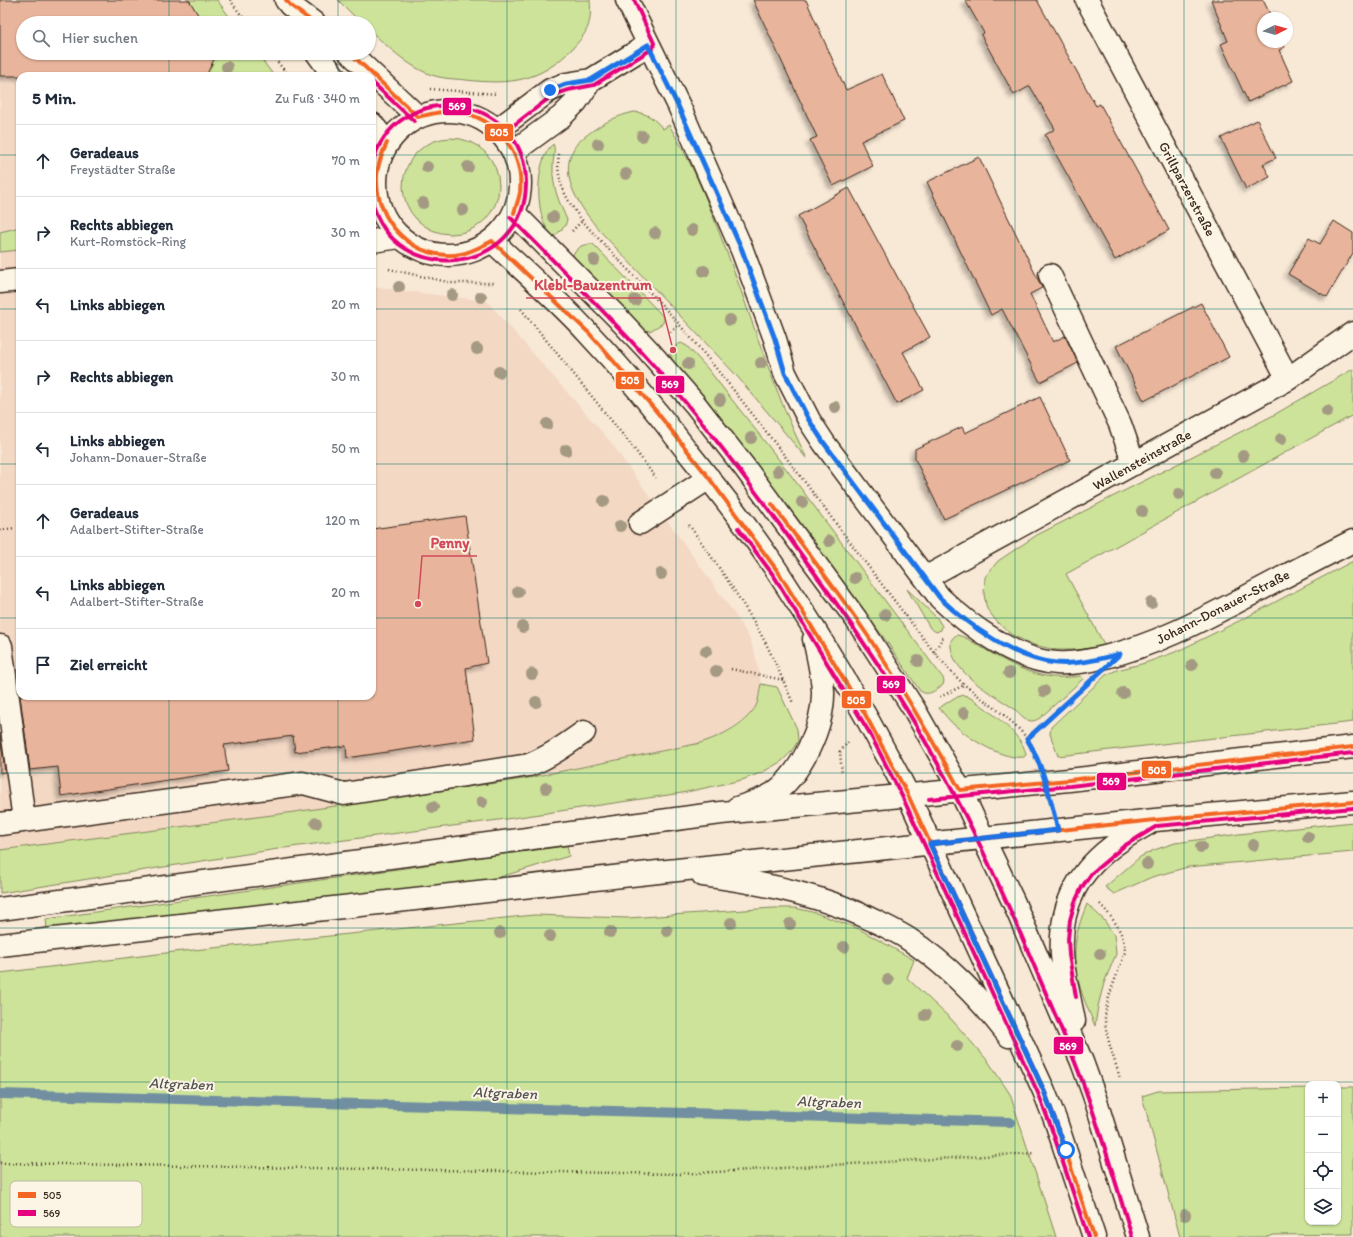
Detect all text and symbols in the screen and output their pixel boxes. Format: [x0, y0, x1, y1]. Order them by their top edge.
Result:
north arrow [1257, 12, 1293, 48]
search box [16, 16, 376, 60]
icon: search [30, 27, 52, 49]
text: Hier suchen [62, 29, 138, 47]
route end [541, 81, 559, 99]
text: 5 Min. [32, 88, 76, 108]
text: Zu Fuß · 340 m [275, 91, 360, 106]
line badge: 569 [442, 97, 472, 116]
text: 569 [448, 100, 466, 113]
line badge: 505 [484, 123, 514, 142]
text: 505 [490, 126, 508, 139]
street label: Grillparzerstraße [1155, 139, 1219, 240]
text: Geradeaus [70, 144, 139, 162]
icon: ahead [32, 150, 54, 172]
text: 70 m [332, 153, 360, 168]
text: Freystädter Straße [70, 162, 176, 177]
text: Rechts abbiegen [70, 216, 173, 234]
icon: right [32, 222, 54, 244]
text: 30 m [331, 225, 360, 240]
text: Kurt-Romstöck-Ring [70, 234, 186, 249]
callout: Klebl-Bauzentrum [526, 271, 660, 298]
text: Klebl-Bauzentrum [534, 276, 653, 294]
icon: left [32, 294, 54, 316]
text: Links abbiegen [70, 296, 165, 314]
text: 20 m [331, 297, 360, 312]
icon: right [32, 366, 54, 388]
text: Rechts abbiegen [70, 368, 173, 386]
text: 30 m [331, 369, 360, 384]
line badge: 505 [615, 371, 645, 390]
text: 505 [621, 374, 639, 387]
line badge: 569 [655, 375, 685, 394]
text: 569 [661, 378, 679, 391]
street label: Wallensteinstraße [1090, 426, 1195, 494]
text: Links abbiegen [70, 432, 165, 450]
icon: left [32, 438, 54, 460]
text: 50 m [331, 441, 360, 456]
text: Johann-Donauer-Straße [70, 450, 207, 465]
text: Geradeaus [70, 504, 139, 522]
icon: ahead [32, 510, 54, 532]
text: 120 m [325, 513, 360, 528]
text: Adalbert-Stifter-Straße [70, 522, 204, 537]
callout: Penny [422, 529, 477, 556]
text: Penny [431, 534, 470, 553]
street label: Johann-Donauer-Straße [1154, 566, 1293, 648]
text: Links abbiegen [70, 576, 165, 594]
icon: left [32, 582, 54, 604]
text: 20 m [331, 585, 360, 600]
text: Adalbert-Stifter-Straße [70, 594, 204, 609]
icon: arrive [32, 654, 54, 676]
text: Ziel erreicht [70, 656, 147, 674]
line badge: 569 [876, 675, 906, 694]
text: 569 [882, 678, 900, 691]
line badge: 505 [841, 690, 872, 709]
text: 505 [847, 694, 865, 707]
line badge: 505 [1141, 760, 1172, 779]
text: 505 [1148, 764, 1166, 777]
line badge: 569 [1096, 772, 1127, 791]
text: 569 [1102, 775, 1120, 788]
line badge: 569 [1053, 1036, 1084, 1055]
text: 569 [1059, 1040, 1077, 1053]
water label: Altgraben [149, 1074, 214, 1094]
map controls [1305, 1081, 1341, 1225]
button: + [1305, 1081, 1341, 1117]
water label: Altgraben [473, 1083, 538, 1103]
water label: Altgraben [797, 1092, 862, 1112]
button: − [1305, 1117, 1341, 1153]
route start [1057, 1141, 1075, 1159]
button: locate [1305, 1153, 1341, 1189]
legend [10, 1181, 142, 1227]
text: 505 [43, 1189, 62, 1202]
button: layers [1305, 1189, 1341, 1225]
text: 569 [43, 1207, 61, 1220]

